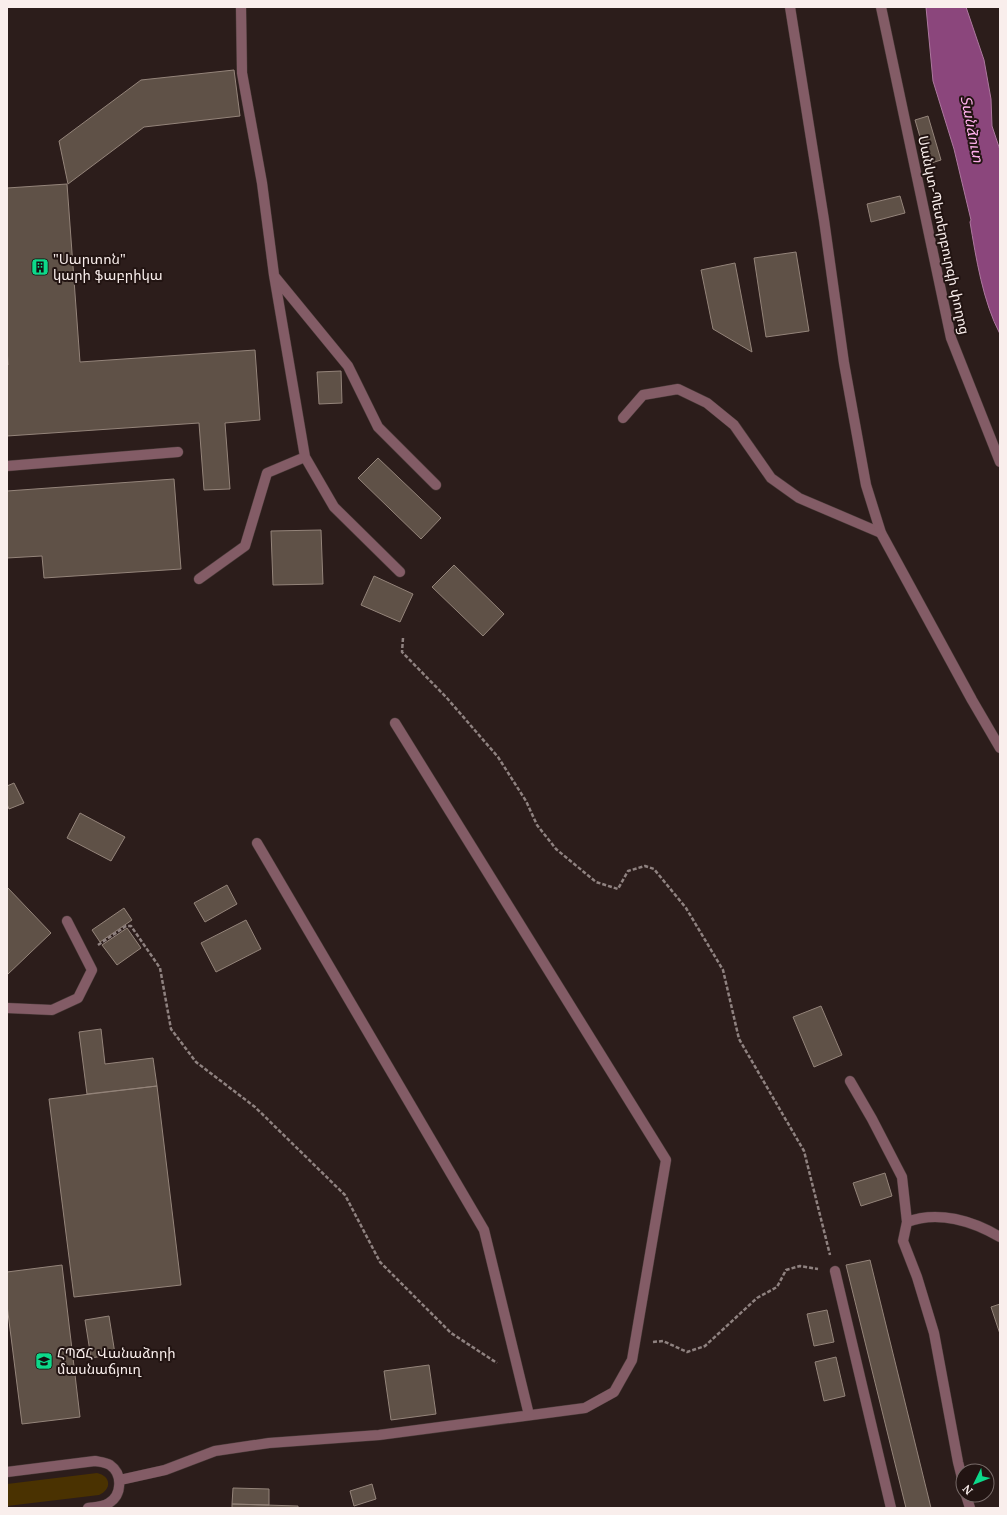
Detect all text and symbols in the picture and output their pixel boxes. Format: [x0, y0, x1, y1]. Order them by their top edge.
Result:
water label: Տանձուտ [957, 94, 989, 165]
street label: Սանկտ-Պետերբուրգի փողոց [914, 134, 975, 336]
place label: "Սարտոն" կարի ֆաբրիկա [53, 249, 163, 284]
building icon: "Սարտոն" կարի ֆաբրիկա [30, 257, 50, 277]
place label: ՀՊՃՀ Վանաձորի մասնաճյուղ [57, 1343, 176, 1378]
school or university icon: ՀՊՃՀ Վանաձորի մասնաճյուղ [34, 1351, 54, 1371]
north arrow [955, 1463, 995, 1503]
text: N [959, 1482, 976, 1498]

